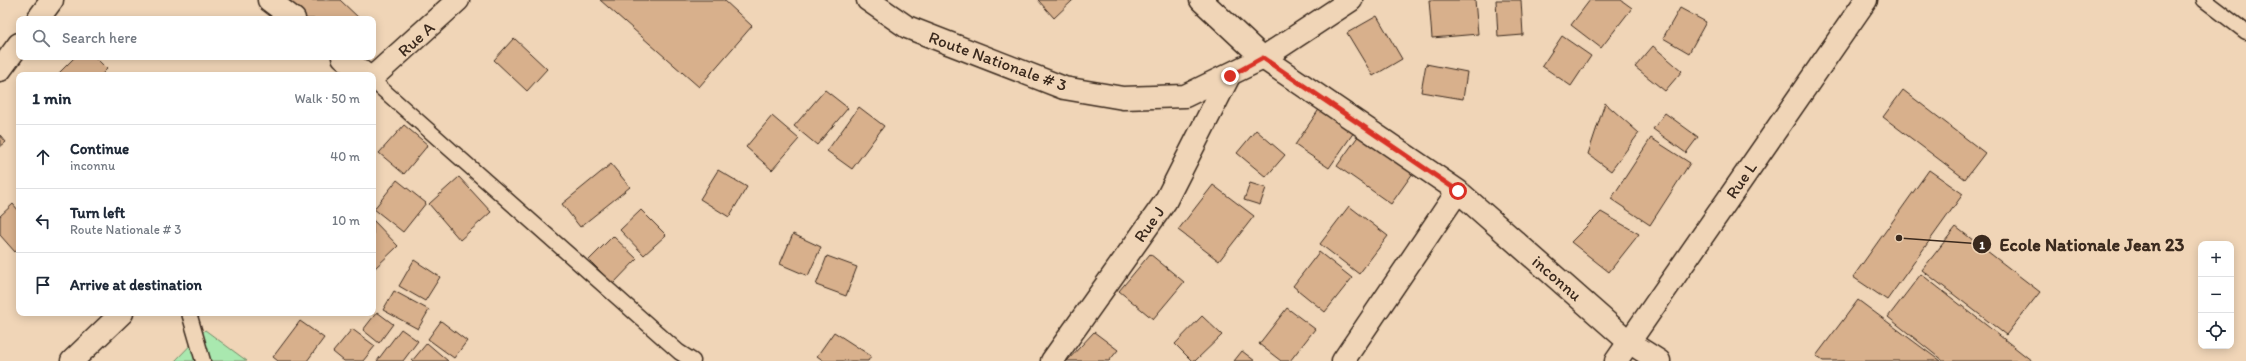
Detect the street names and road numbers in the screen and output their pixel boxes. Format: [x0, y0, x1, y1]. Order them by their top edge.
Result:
street label: Rue A [394, 17, 439, 61]
street label: Route Nationale # 3 [926, 27, 1070, 95]
street label: Rue L [1721, 157, 1761, 202]
street label: Rue J [1130, 202, 1168, 246]
street label: inconnu [1528, 251, 1586, 305]

